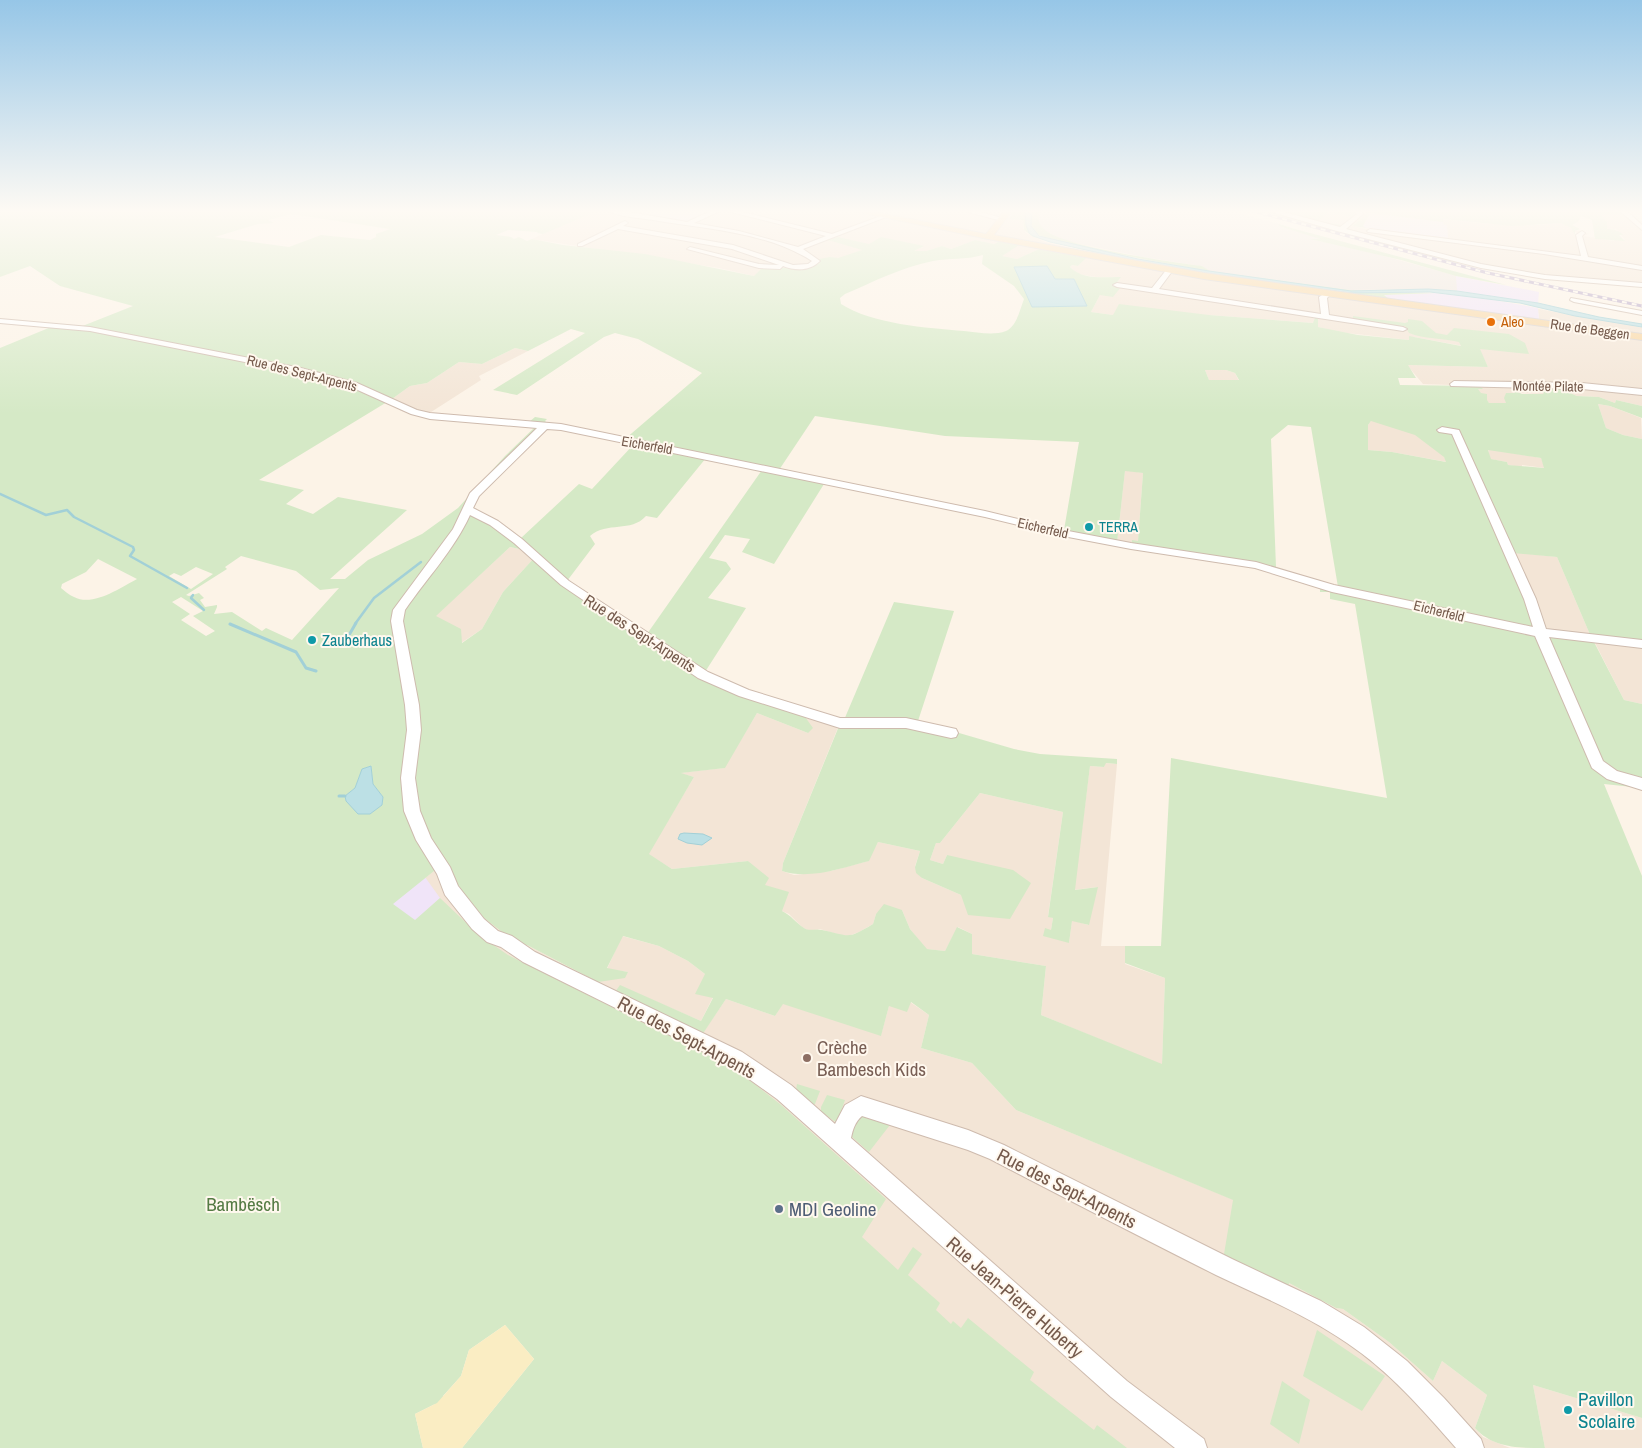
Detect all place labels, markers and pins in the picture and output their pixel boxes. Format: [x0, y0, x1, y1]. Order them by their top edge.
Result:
place label: Aleo [1500, 313, 1524, 331]
marker: Aleo [1485, 316, 1497, 328]
place label: TERRA [1099, 518, 1138, 536]
marker: TERRA [1083, 521, 1095, 533]
place label: Zauberhaus [322, 629, 392, 651]
marker: Zauberhaus [306, 634, 318, 646]
place label: Crèche Bambesch Kids [817, 1034, 926, 1082]
marker: Crèche Bambesch Kids [801, 1052, 813, 1064]
place label: MDI Geoline [789, 1196, 876, 1222]
marker: MDI Geoline [773, 1203, 785, 1215]
place label: Pavillon Scolaire [1578, 1386, 1635, 1434]
marker: Pavillon Scolaire [1562, 1404, 1574, 1416]

